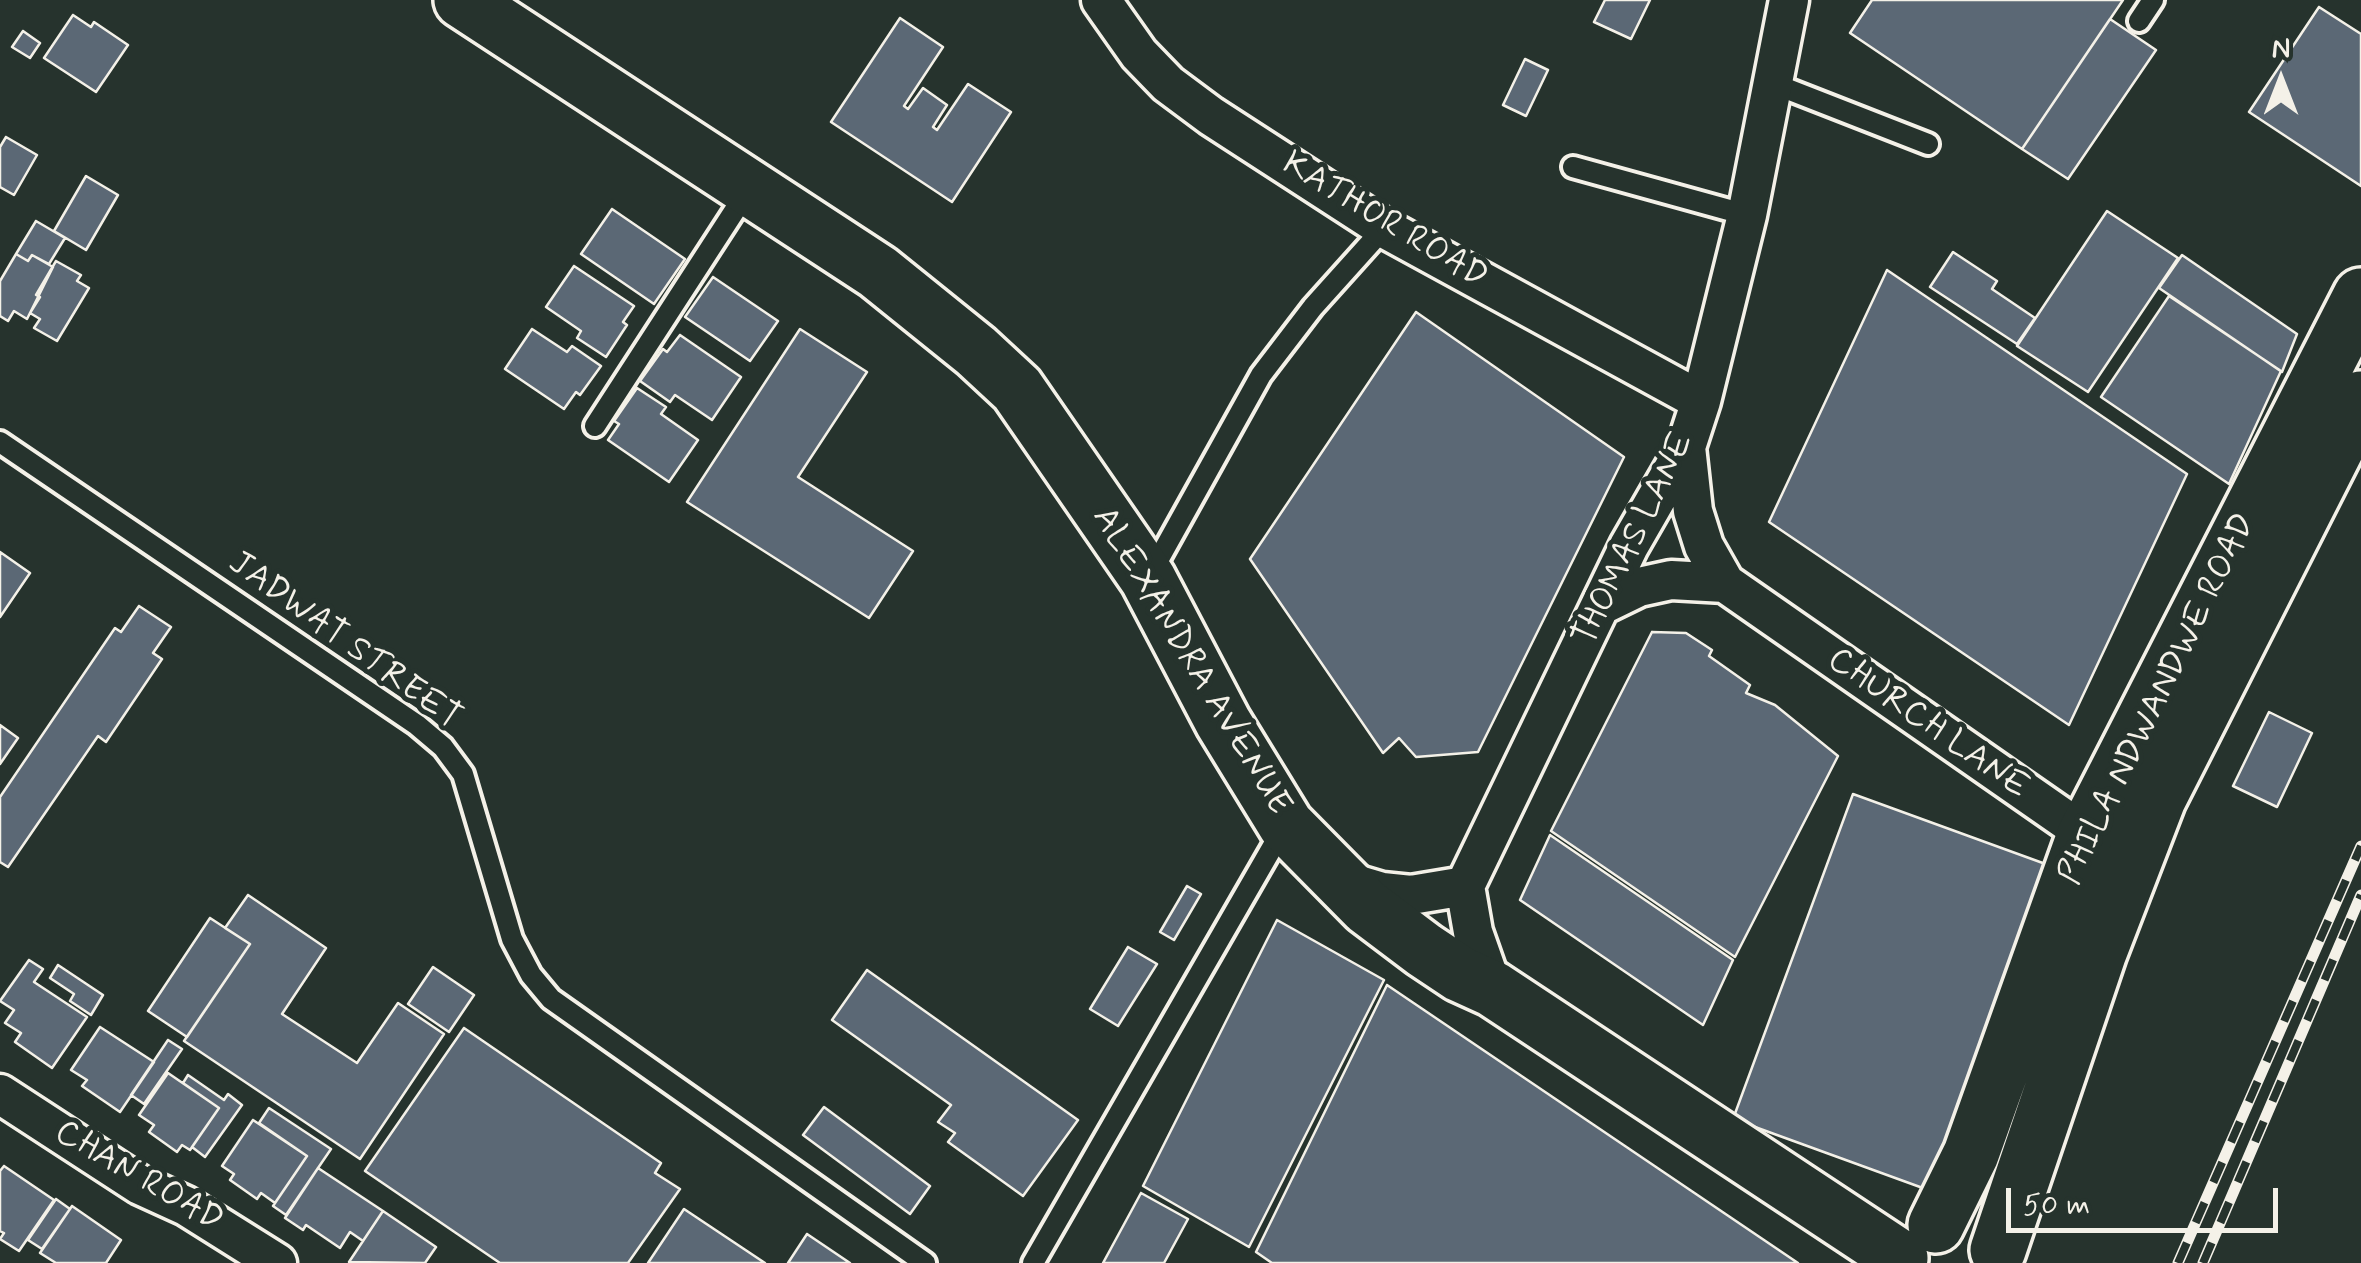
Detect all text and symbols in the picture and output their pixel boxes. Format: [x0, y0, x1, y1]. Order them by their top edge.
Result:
north arrow [2231, 30, 2331, 130]
text: N [2272, 31, 2290, 68]
street label: KATHOR ROAD [1274, 144, 1494, 300]
street label: THOMAS LANE [1565, 426, 1705, 654]
street label: ALEXANDRA AVENUE [1081, 500, 1299, 824]
street label: PHILA NDWANDWE ROAD [2051, 507, 2267, 893]
street label: JADWAT STREET [219, 543, 469, 741]
street label: CHURCH LANE [1818, 640, 2036, 810]
street label: CHAN ROAD [46, 1113, 230, 1243]
scale bar [2011, 1168, 2284, 1230]
text: 50 m [2023, 1186, 2090, 1225]

